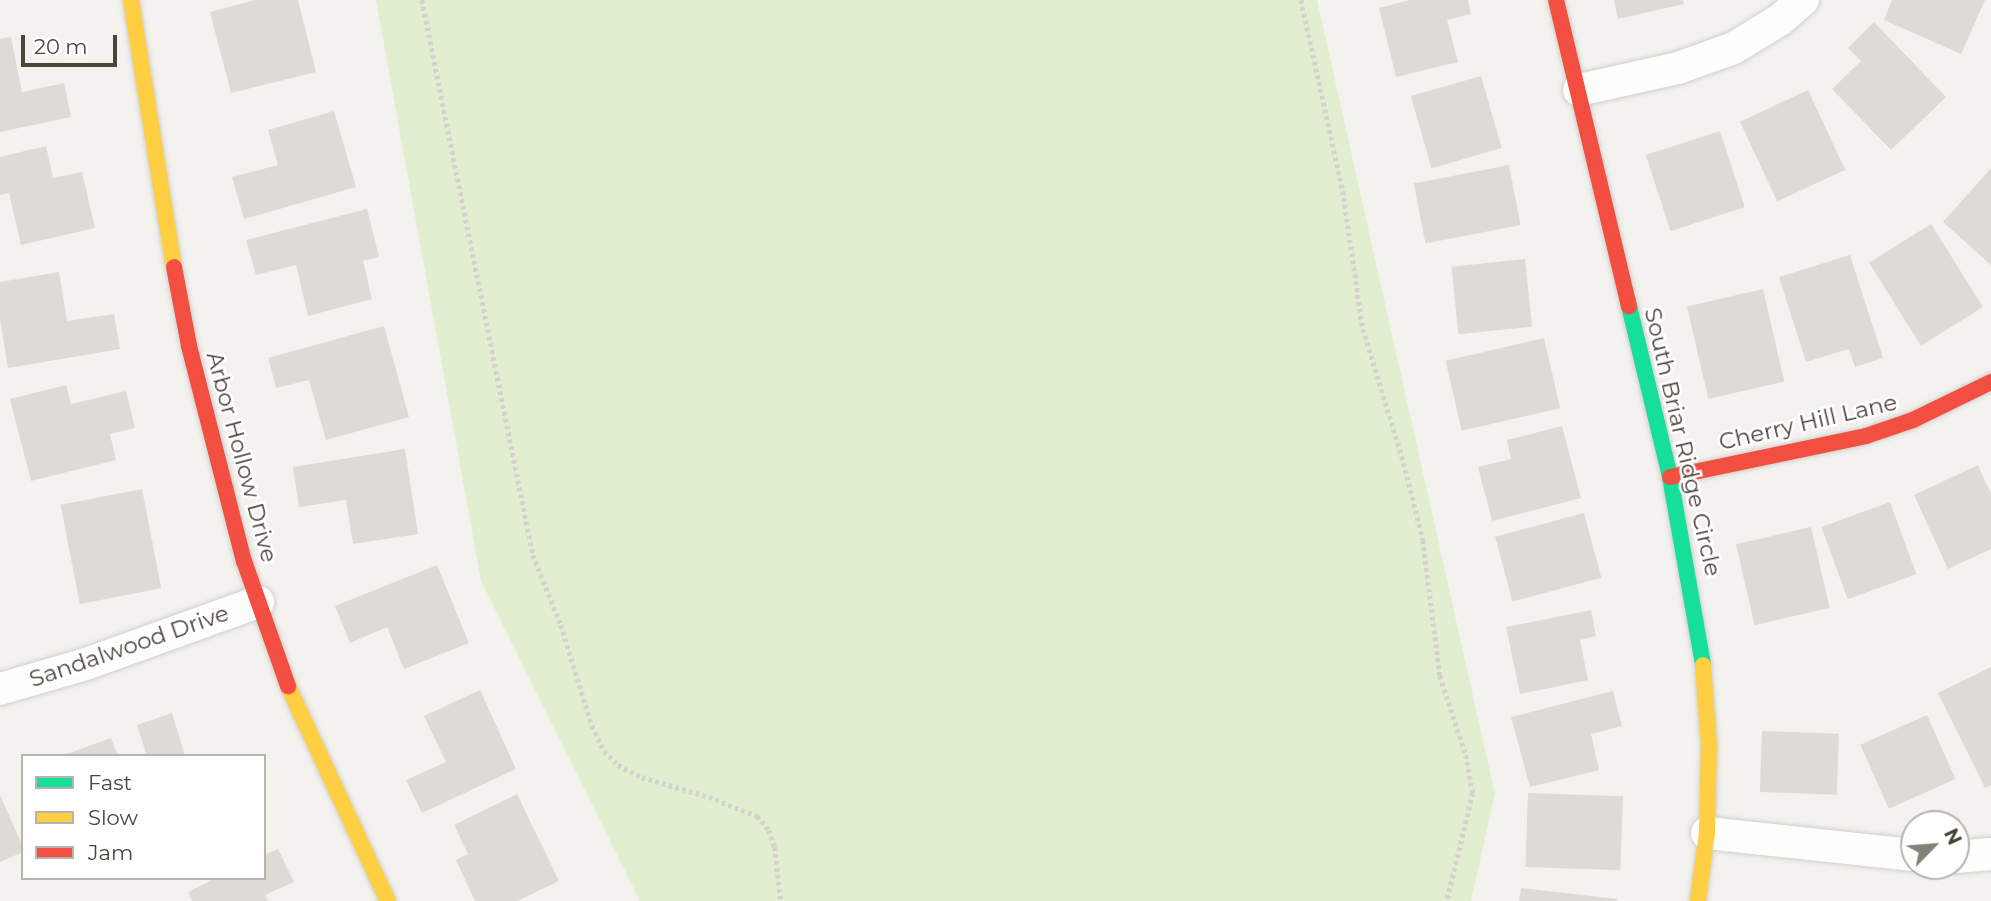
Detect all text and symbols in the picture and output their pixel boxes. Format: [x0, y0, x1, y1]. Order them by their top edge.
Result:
scale bar [24, 21, 121, 65]
text: 20 m [34, 34, 88, 59]
street label: South Briar Ridge Circle [1639, 305, 1727, 579]
street label: Arbor Hollow Drive [201, 349, 283, 565]
street label: Cherry Hill Lane [1716, 388, 1900, 456]
street label: Sandalwood Drive [26, 599, 232, 693]
legend [21, 754, 266, 880]
text: Fast [88, 770, 132, 795]
text: Slow [88, 805, 138, 830]
north arrow [1900, 810, 1970, 880]
text: N [1939, 825, 1966, 849]
text: Jam [88, 840, 133, 865]

